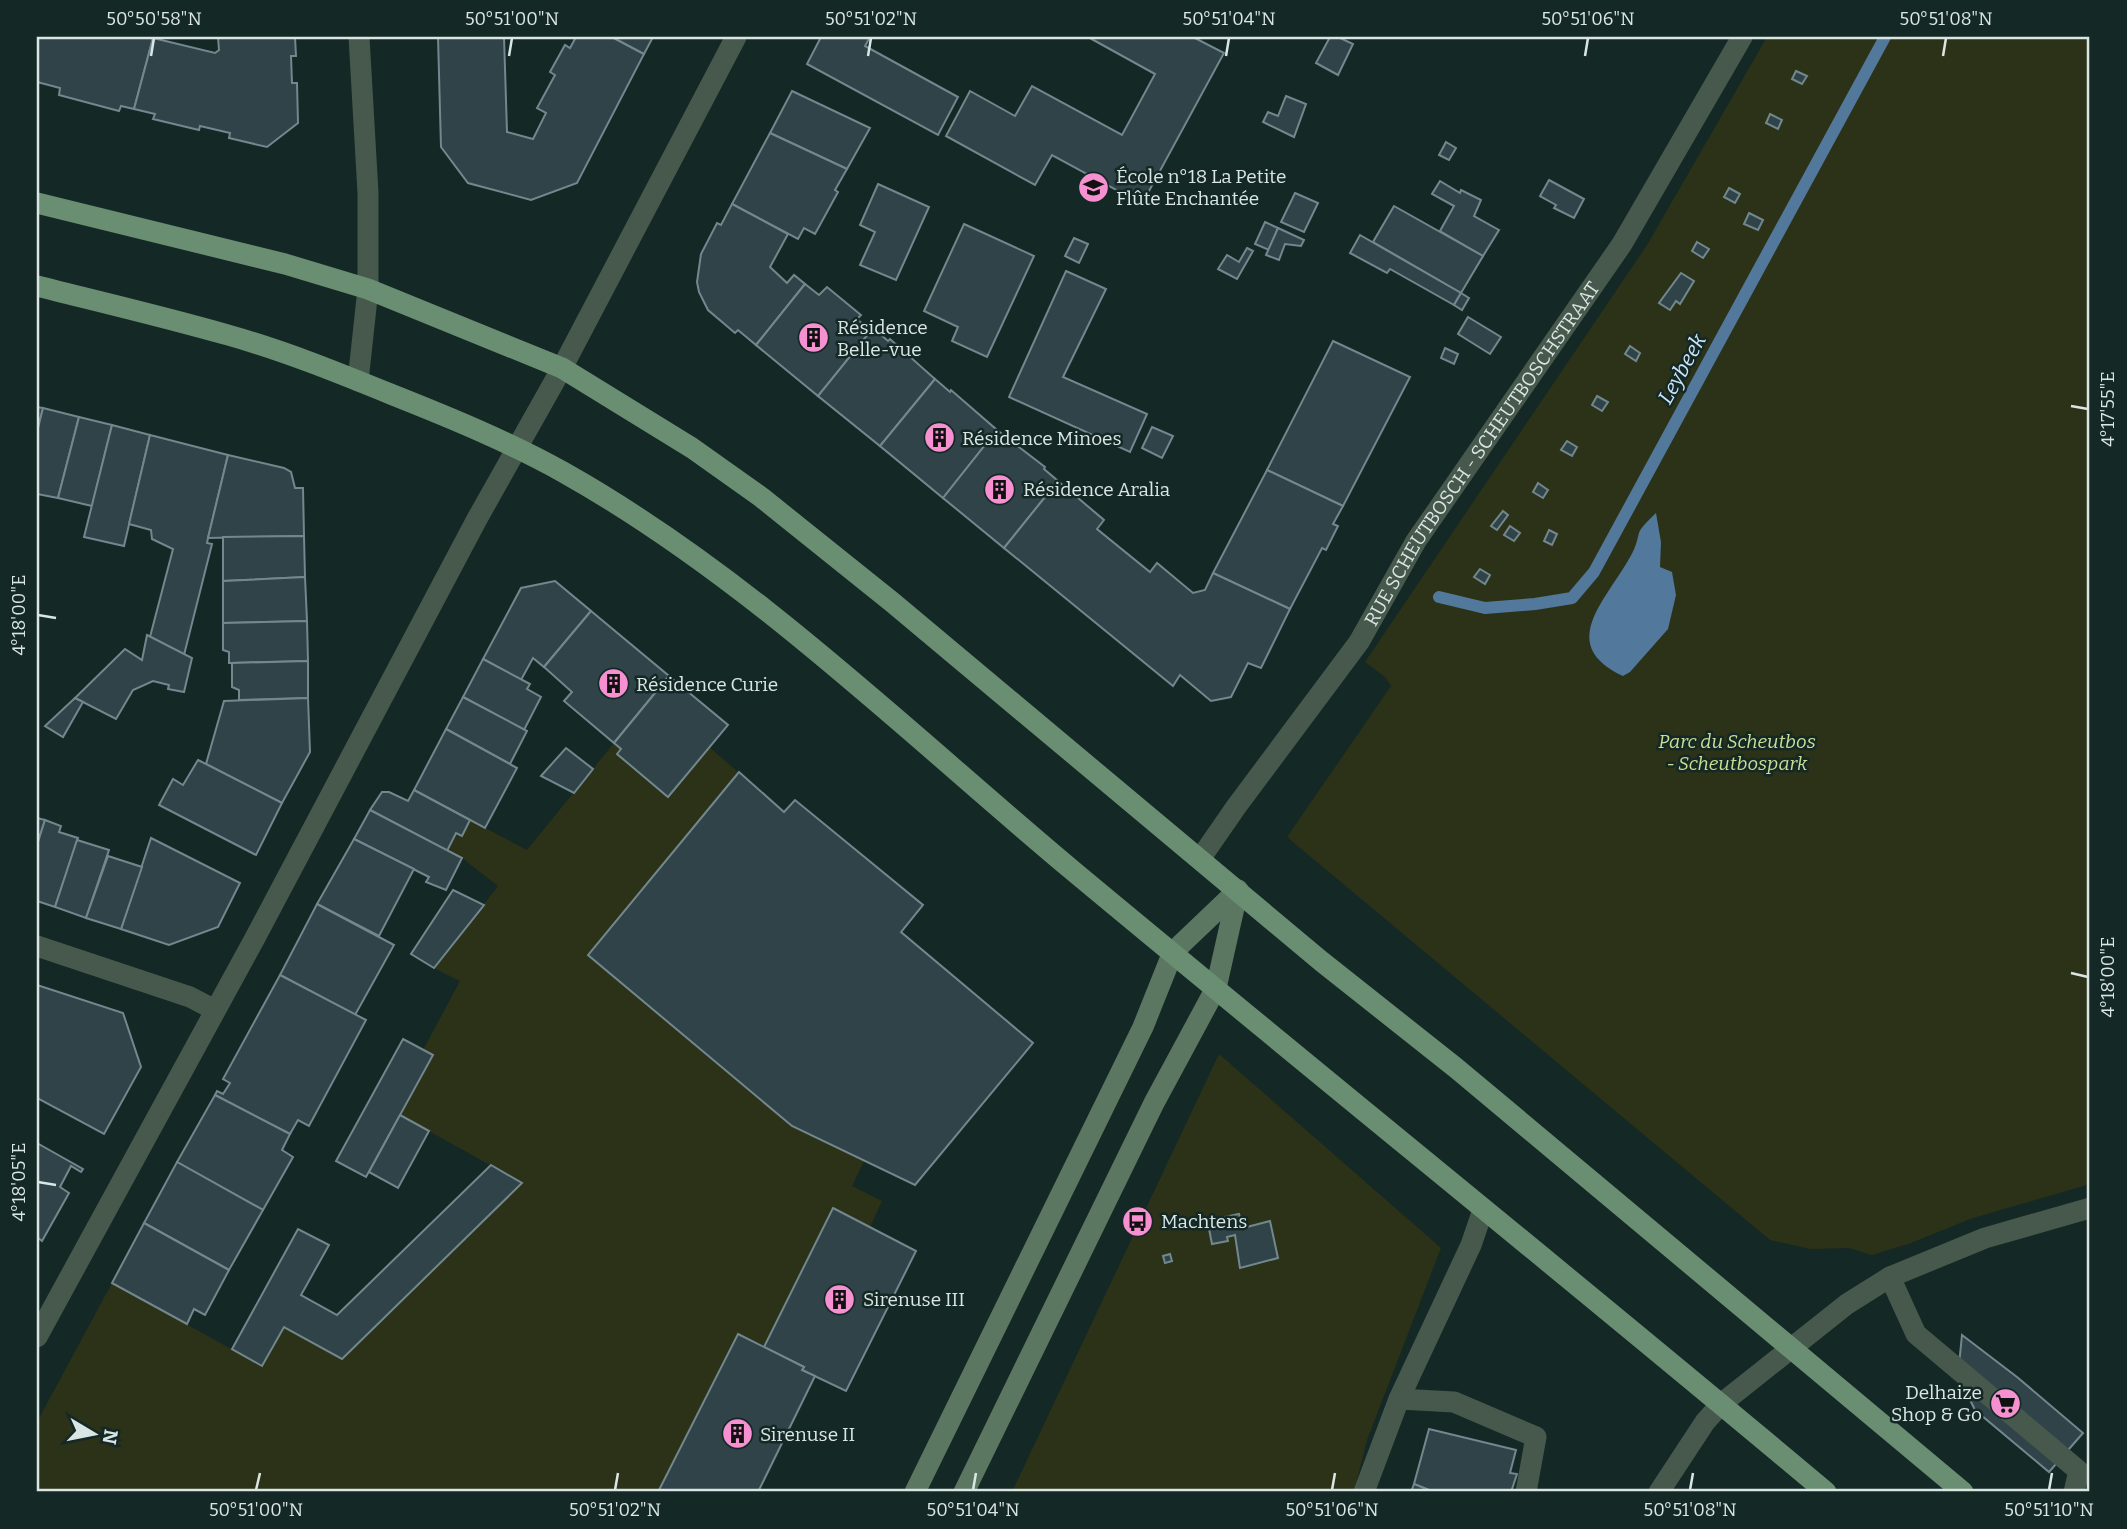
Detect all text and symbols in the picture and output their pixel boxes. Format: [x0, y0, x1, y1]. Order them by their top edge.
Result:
text: 50°50'58"N [106, 8, 202, 30]
text: 50°51'00"N [465, 8, 559, 30]
text: 50°51'02"N [825, 8, 917, 30]
text: 50°51'04"N [1183, 8, 1275, 30]
text: 50°51'06"N [1542, 8, 1635, 30]
text: 50°51'08"N [1900, 8, 1992, 30]
place label: École n°18 La Petite Flûte Enchantée [1116, 165, 1286, 210]
school or university icon: École n°18 La Petite Flûte Enchantée [1076, 170, 1110, 204]
street label: RUE SCHEUTBOSCH - SCHEUTBOSCHSTRAAT [1360, 277, 1604, 630]
place label: Résidence Belle-vue [837, 316, 928, 361]
building icon: Résidence Belle-vue [797, 321, 831, 355]
water label: Leybeek [1652, 329, 1712, 409]
text: 4°17'55"E [2097, 371, 2119, 447]
building icon: Résidence Minoes [922, 421, 956, 455]
place label: Résidence Minoes [962, 427, 1122, 450]
building icon: Résidence Aralia [983, 472, 1017, 506]
place label: Résidence Aralia [1023, 478, 1171, 501]
text: 4°18'00"E [8, 575, 30, 655]
building icon: Résidence Curie [596, 667, 630, 701]
place label: Résidence Curie [636, 673, 778, 696]
park label: Parc du Scheutbos - Scheutbospark [1658, 730, 1816, 775]
text: 4°18'00"E [2097, 937, 2119, 1017]
text: 4°18'05"E [8, 1143, 30, 1221]
bus stop icon: Machtens [1121, 1204, 1155, 1238]
place label: Machtens [1161, 1210, 1247, 1233]
building icon: Sirenuse III [823, 1282, 857, 1316]
place label: Sirenuse III [863, 1288, 965, 1311]
place label: Delhaize Shop & Go [1891, 1381, 1982, 1426]
supermarket icon: Delhaize Shop & Go [1988, 1386, 2022, 1420]
north arrow [60, 1400, 130, 1470]
building icon: Sirenuse II [720, 1417, 754, 1451]
place label: Sirenuse II [760, 1423, 855, 1446]
text: N [98, 1428, 123, 1446]
text: 50°51'00"N [209, 1499, 303, 1521]
text: 50°51'02"N [569, 1499, 661, 1521]
text: 50°51'04"N [927, 1499, 1019, 1521]
text: 50°51'06"N [1286, 1499, 1379, 1521]
text: 50°51'08"N [1644, 1499, 1736, 1521]
text: 50°51'10"N [2004, 1499, 2094, 1521]

